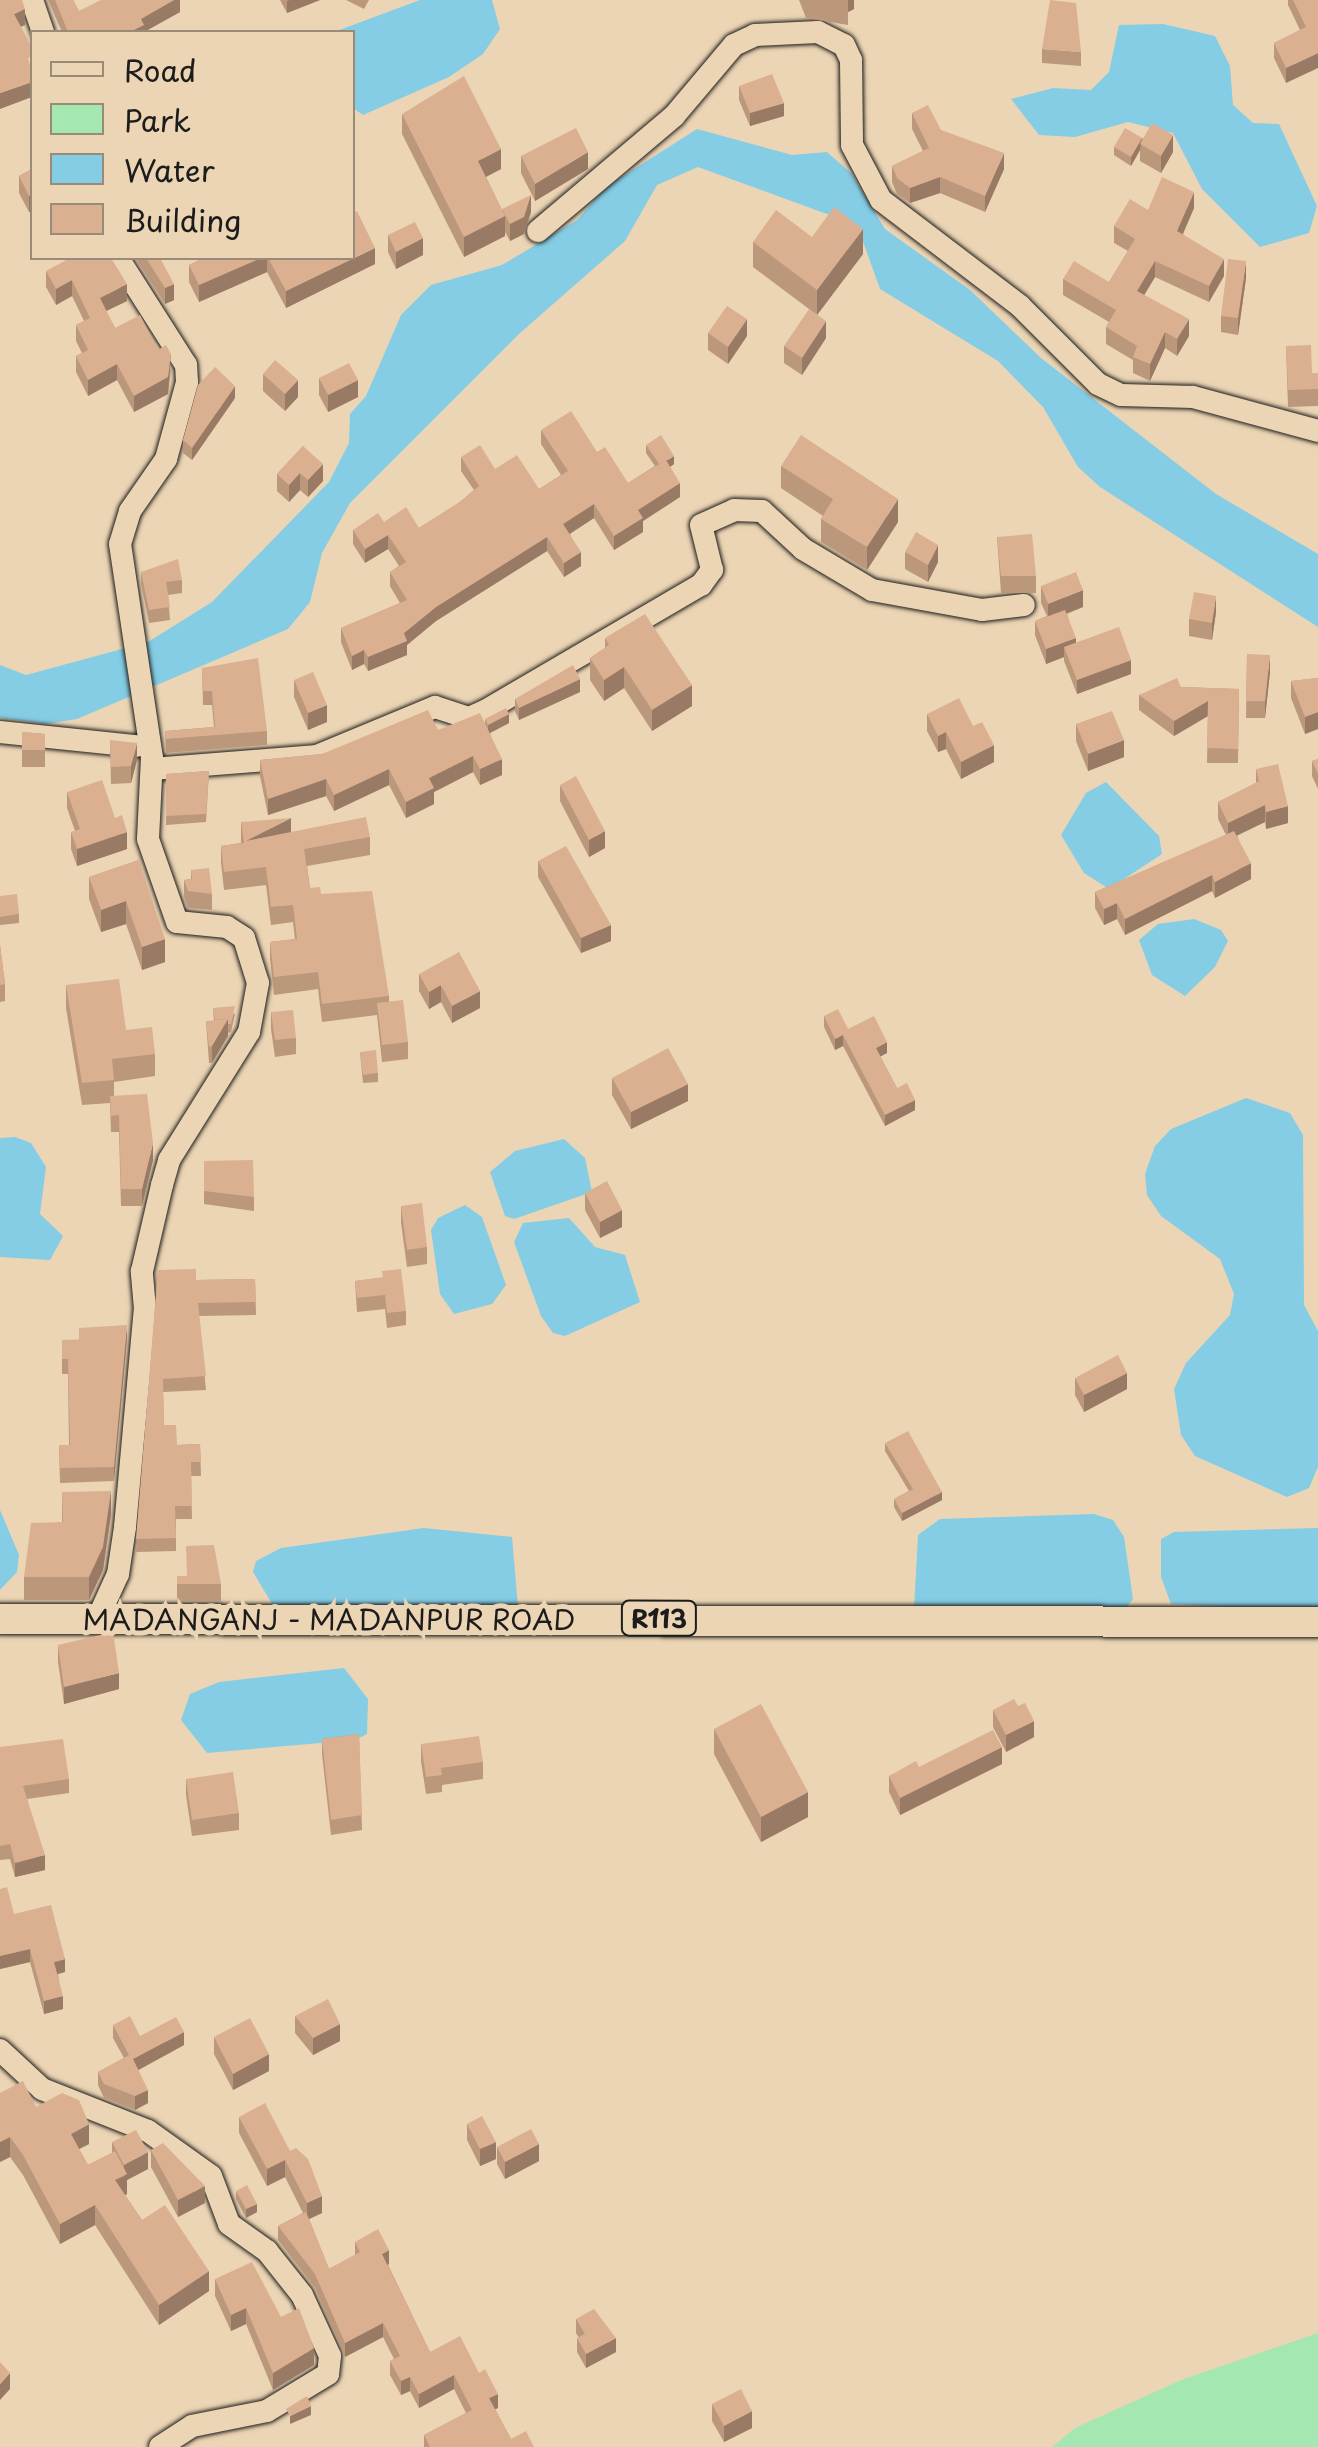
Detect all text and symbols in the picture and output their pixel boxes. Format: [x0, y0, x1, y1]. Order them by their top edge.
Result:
legend [30, 30, 355, 260]
text: Road [124, 47, 197, 92]
text: Park [124, 97, 191, 142]
text: Water [124, 147, 215, 192]
text: Building [124, 197, 241, 242]
road number: R113 [619, 1598, 699, 1638]
street label: MADANGANJ - MADANPUR ROAD [79, 1602, 579, 1636]

